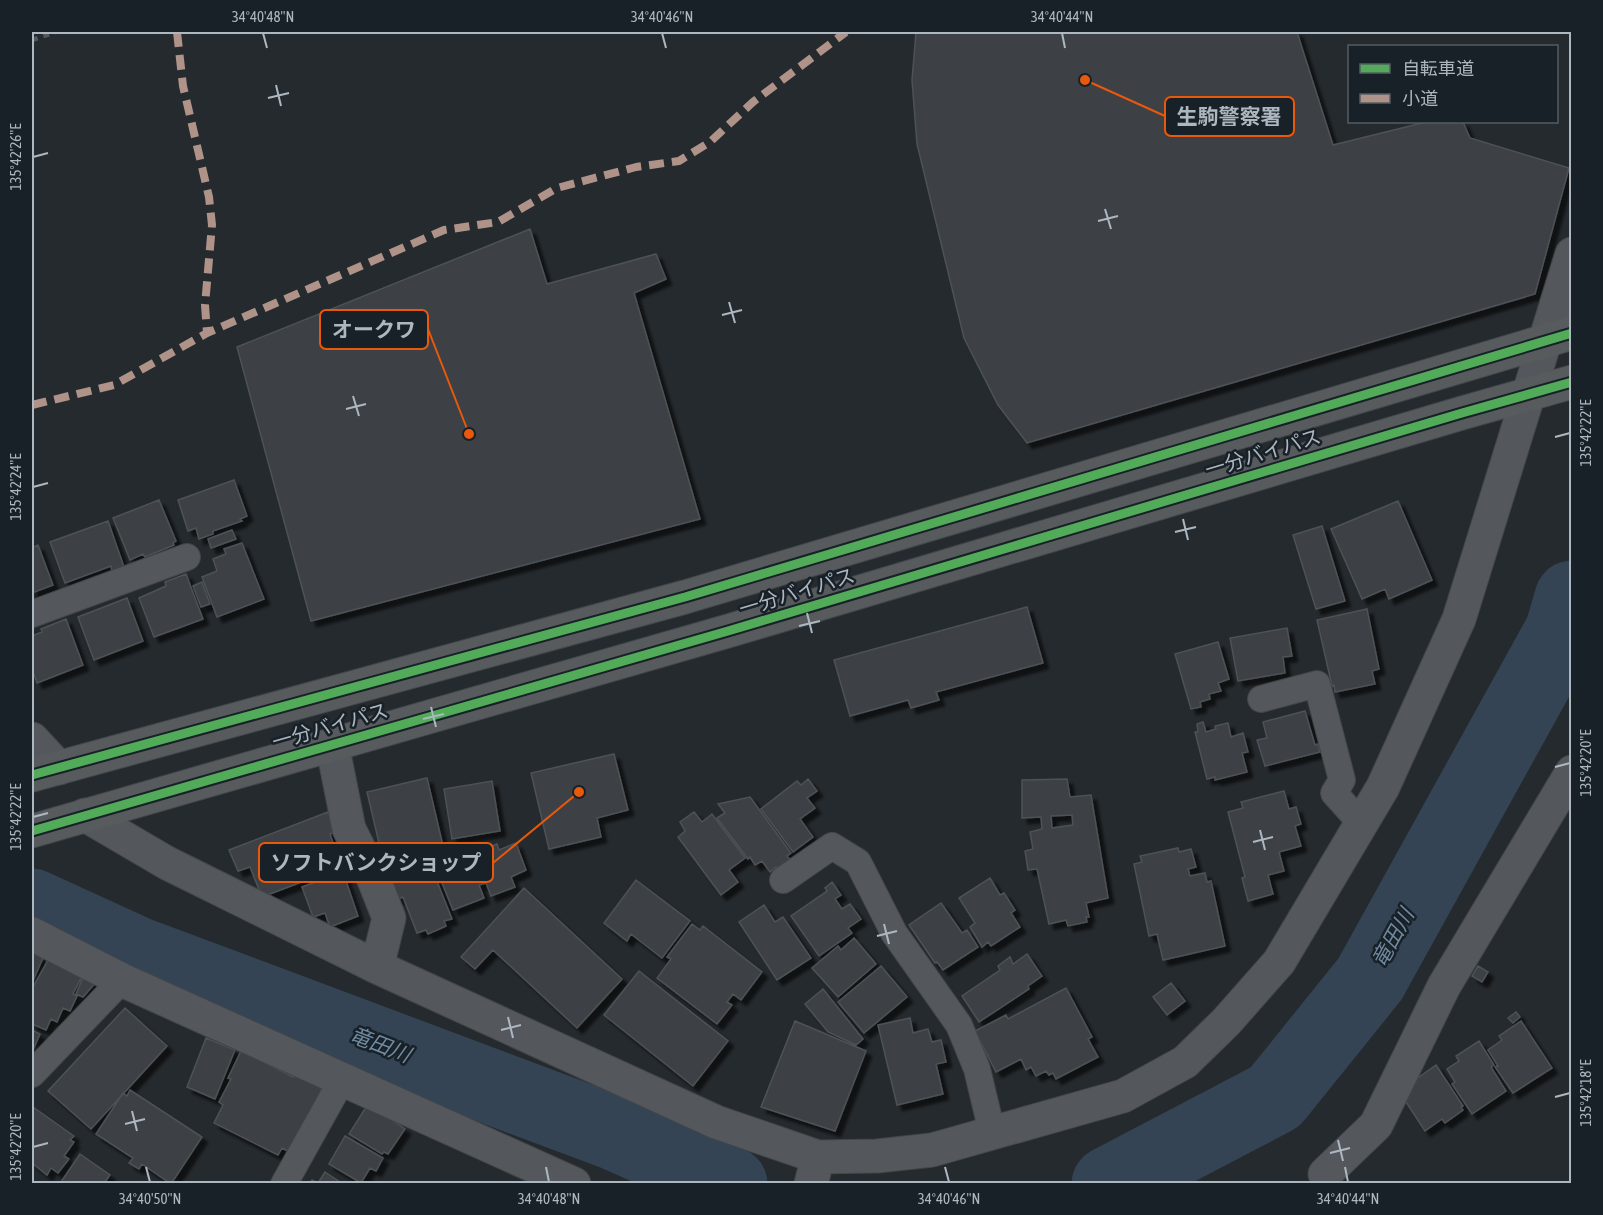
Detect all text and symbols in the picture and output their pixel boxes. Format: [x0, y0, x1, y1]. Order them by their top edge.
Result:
text: 34°40'48"N [232, 8, 294, 25]
text: 34°40'46"N [631, 8, 693, 25]
text: 34°40'44"N [1031, 8, 1093, 25]
legend [1348, 45, 1558, 123]
text: 自転車道 [1402, 58, 1474, 79]
text: 小道 [1402, 88, 1438, 109]
callout: 生駒警察署 [1165, 97, 1294, 136]
text: 生駒警察署 [1177, 104, 1282, 128]
text: 135°42'26"E [7, 123, 24, 191]
callout: オークワ [320, 310, 428, 349]
text: オークワ [332, 317, 416, 341]
text: 135°42'22"E [1577, 399, 1594, 467]
street label: 一分バイパス [1202, 424, 1323, 481]
text: 135°42'24"E [7, 453, 24, 521]
street label: 一分バイパス [736, 563, 857, 620]
street label: 一分バイパス [269, 698, 391, 753]
text: 135°42'20"E [1577, 729, 1594, 797]
text: 135°42'22"E [7, 783, 24, 851]
callout: ソフトバンクショップ [259, 843, 493, 882]
text: ソフトバンクショップ [270, 850, 482, 874]
water label: 竜田川 [1366, 902, 1419, 971]
water label: 竜田川 [347, 1022, 416, 1067]
text: 135°42'18"E [1577, 1059, 1594, 1127]
text: 135°42'20"E [7, 1113, 24, 1181]
text: 34°40'50"N [119, 1190, 181, 1207]
text: 34°40'48"N [518, 1190, 580, 1207]
text: 34°40'46"N [918, 1190, 980, 1207]
text: 34°40'44"N [1317, 1190, 1379, 1207]

